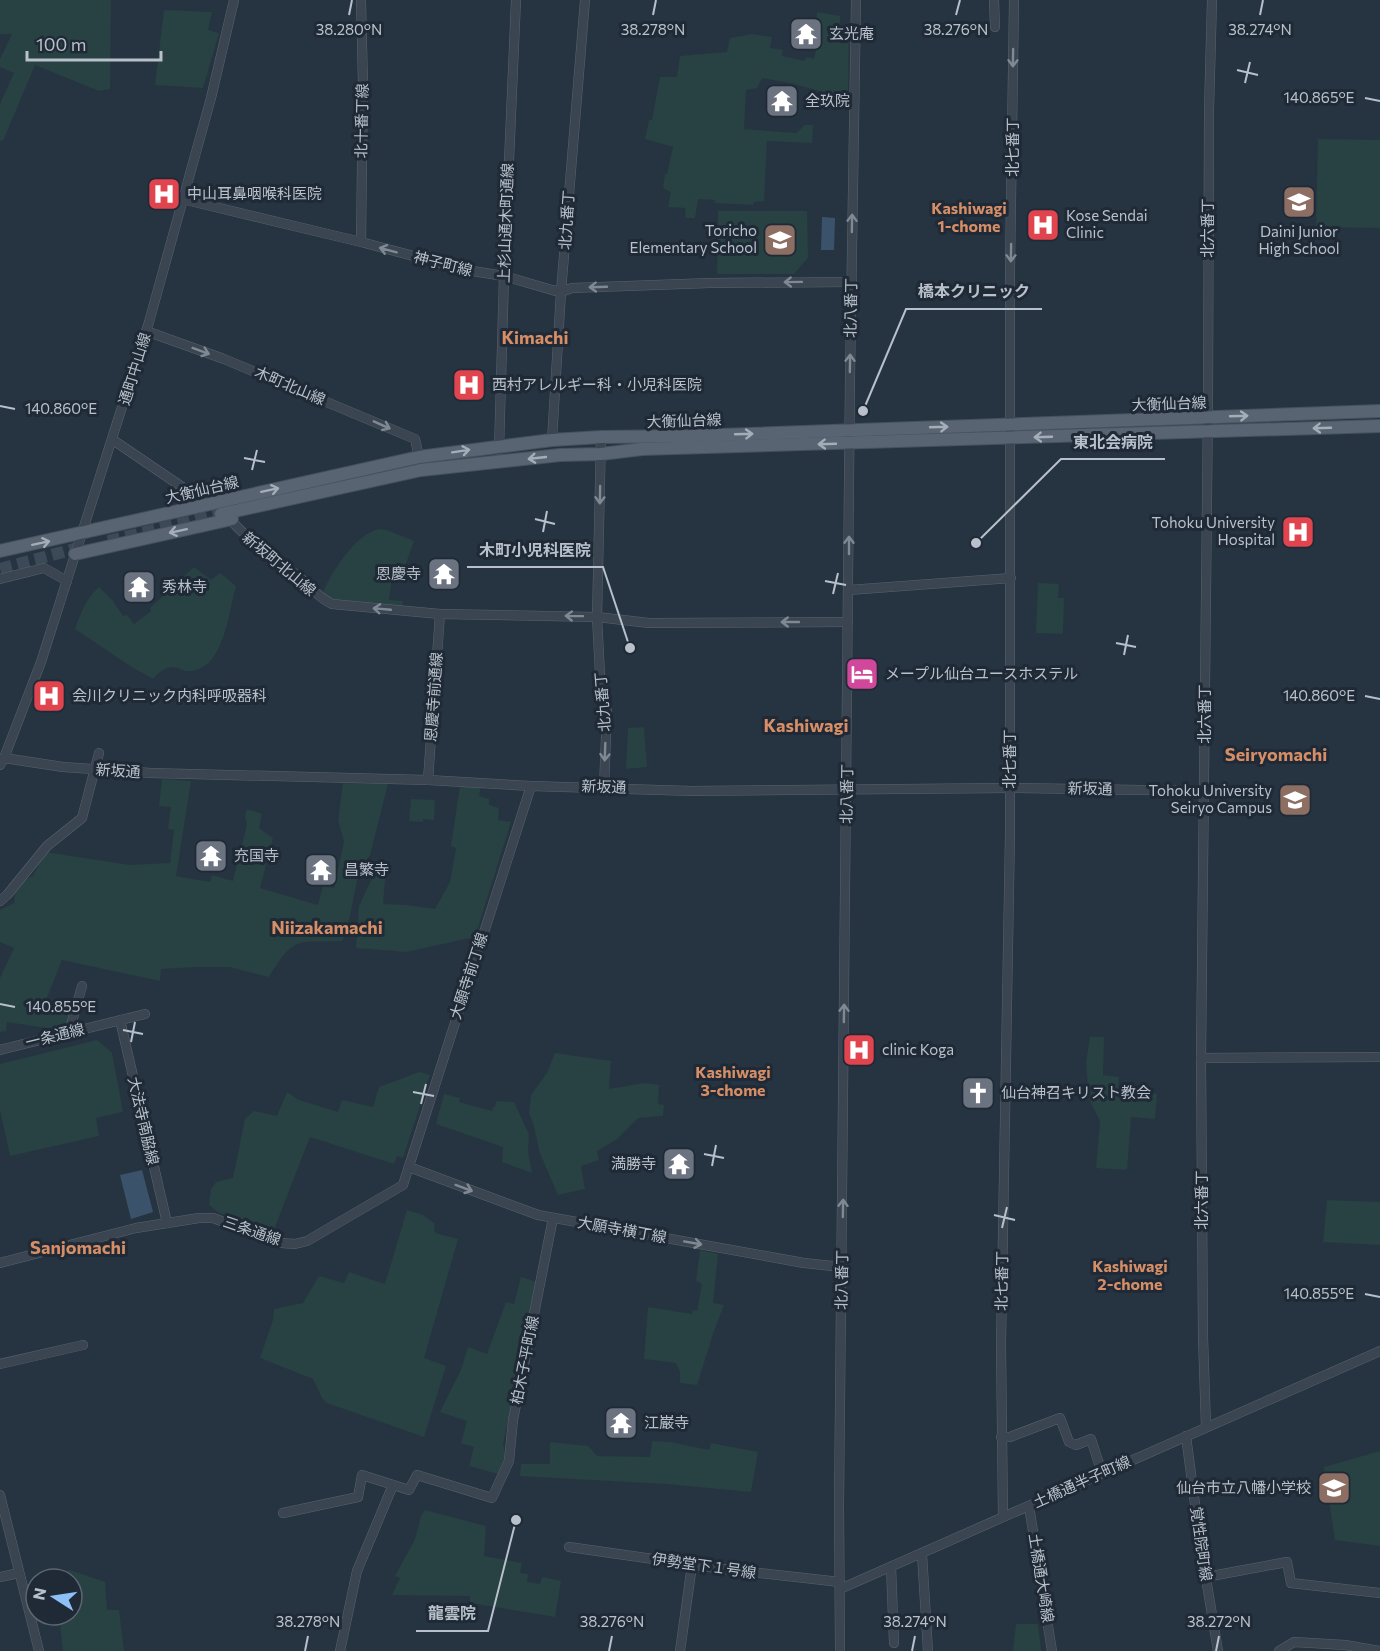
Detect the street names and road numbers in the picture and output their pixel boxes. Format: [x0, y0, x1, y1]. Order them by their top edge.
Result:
street label: 北十番丁線 [351, 83, 371, 159]
street label: 北七番丁 [1003, 117, 1021, 177]
street label: 上杉山通木町通線 [494, 163, 516, 283]
street label: 北九番丁 [555, 189, 577, 250]
street label: 北六番丁 [1198, 198, 1216, 258]
street label: 神子町線 [412, 247, 475, 279]
street label: 北八番丁 [840, 278, 860, 338]
street label: 通町中山線 [114, 330, 154, 407]
street label: 木町北山線 [252, 362, 328, 408]
street label: 大衡仙台線 [1131, 393, 1207, 413]
street label: 大衡仙台線 [646, 410, 722, 430]
street label: 大衡仙台線 [163, 472, 240, 506]
street label: 新坂町北山線 [239, 527, 320, 599]
street label: 恩慶寺前通線 [421, 651, 445, 742]
street label: 北九番丁 [590, 671, 614, 733]
street label: 北六番丁 [1195, 684, 1213, 744]
street label: 北七番丁 [1000, 729, 1018, 789]
street label: 新坂通 [95, 759, 141, 781]
street label: 北八番丁 [836, 764, 856, 824]
street label: 新坂通 [581, 776, 627, 796]
street label: 新坂通 [1067, 779, 1113, 797]
street label: 大願寺前丁線 [446, 930, 491, 1021]
street label: 一条通線 [23, 1019, 86, 1051]
street label: 大法寺南脇線 [125, 1075, 163, 1167]
street label: 北六番丁 [1192, 1170, 1210, 1230]
street label: 三条通線 [221, 1212, 284, 1248]
street label: 大願寺横丁線 [576, 1212, 668, 1246]
street label: 北八番丁 [831, 1250, 851, 1310]
street label: 北七番丁 [991, 1251, 1011, 1311]
street label: 柏木子平町線 [507, 1314, 541, 1406]
street label: 土橋通半子町線 [1030, 1452, 1133, 1511]
street label: 覚性院町線 [1188, 1505, 1216, 1582]
street label: 土橋通大崎線 [1026, 1532, 1058, 1624]
street label: 伊勢堂下１号線 [651, 1549, 757, 1581]

